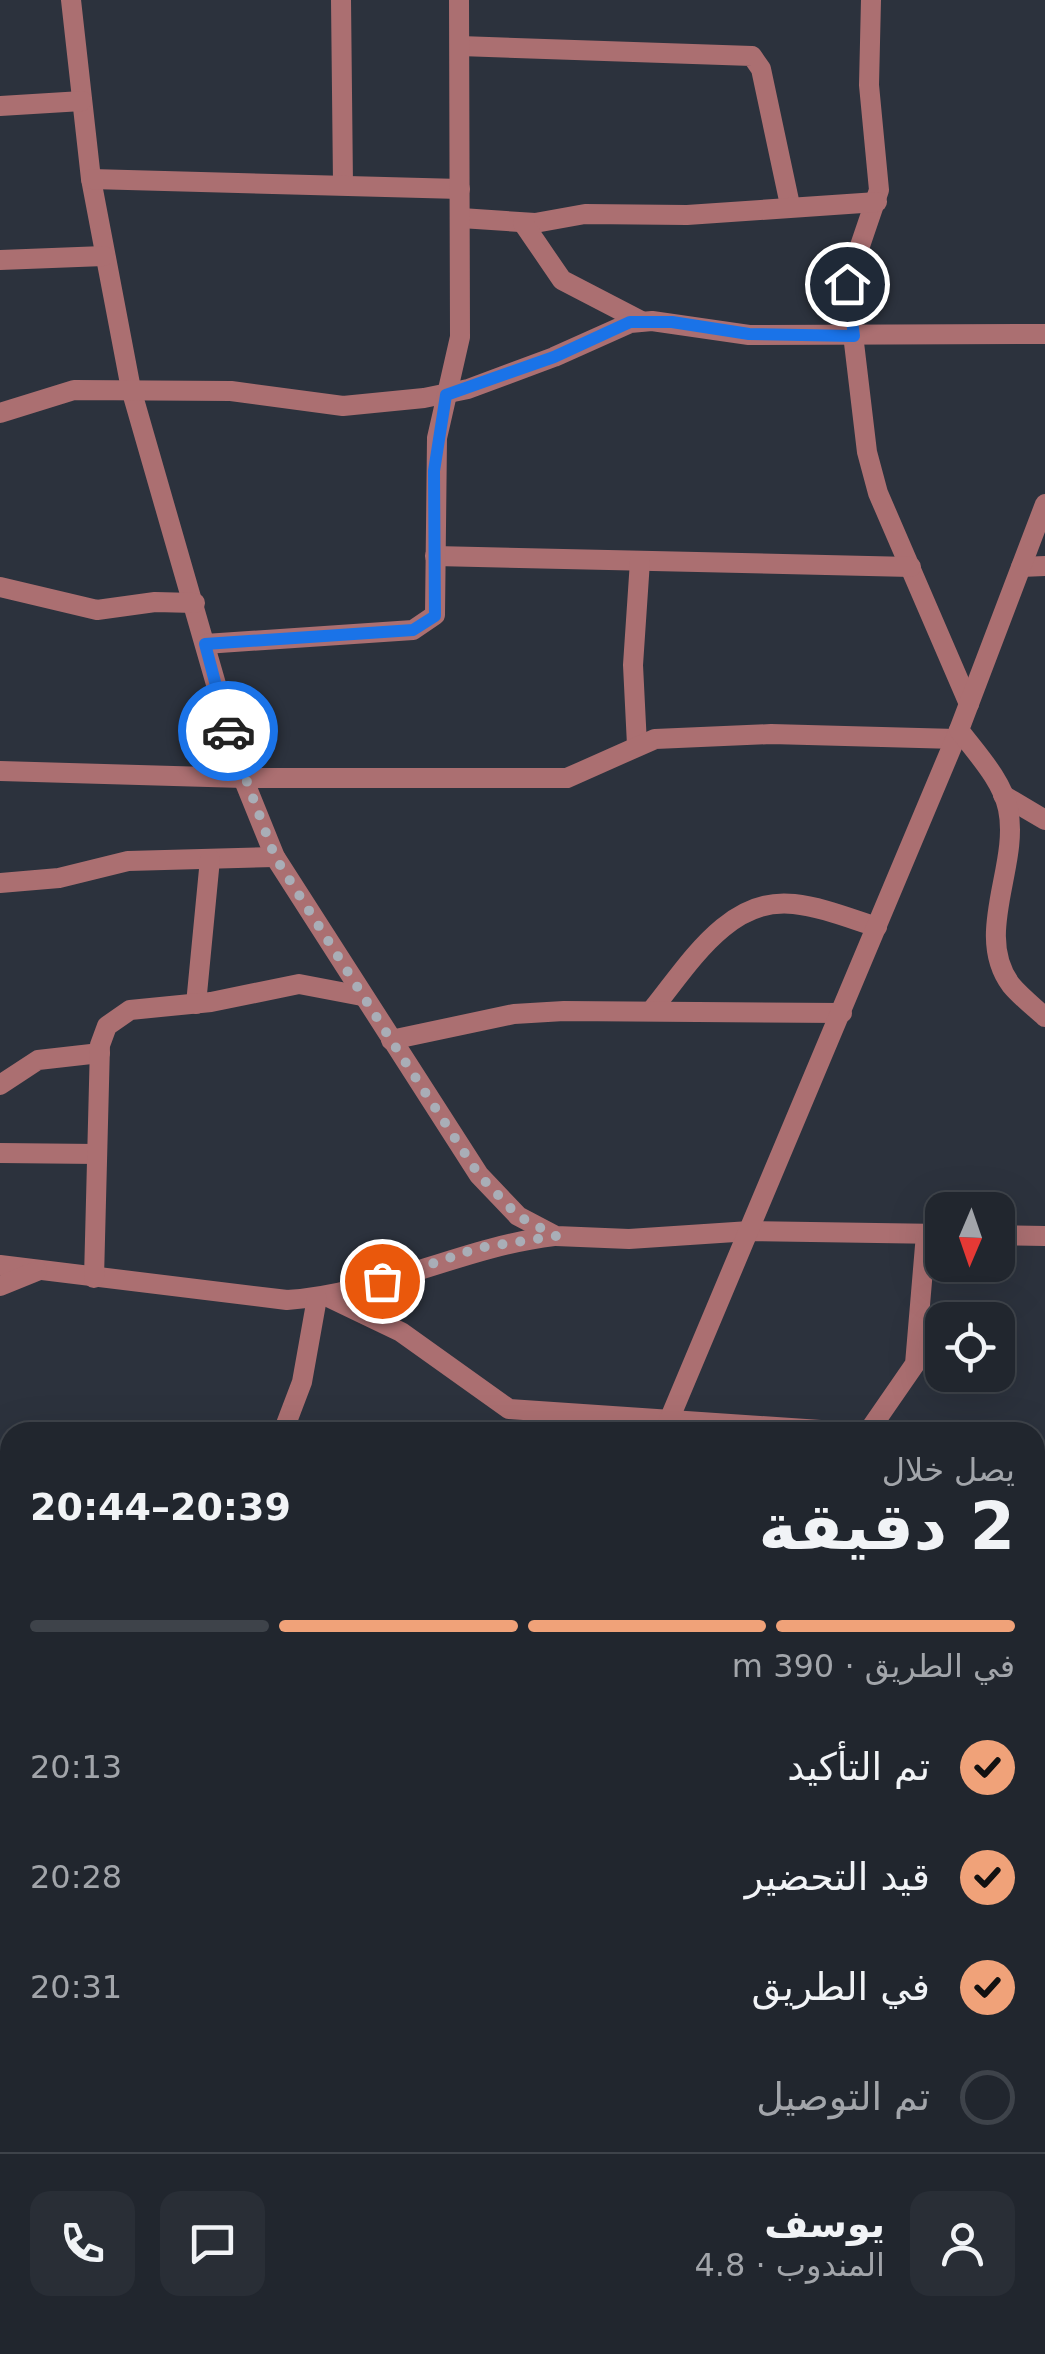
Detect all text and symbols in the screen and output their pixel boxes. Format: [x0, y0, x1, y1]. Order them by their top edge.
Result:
pin [805, 242, 890, 327]
icon: home [820, 257, 875, 312]
courier [178, 681, 278, 781]
icon: car [201, 704, 256, 759]
north arrow [925, 1192, 1015, 1282]
map controls [925, 1192, 1015, 1392]
pin [340, 1239, 425, 1324]
icon: bag [355, 1254, 410, 1309]
button: locate [925, 1302, 1015, 1392]
text: يصل خلال [882, 1451, 1015, 1489]
text: 20:39–20:44 [30, 1485, 291, 1529]
text: 2 دقيقة [758, 1489, 1015, 1564]
text: في الطريق · 390 m [732, 1647, 1015, 1685]
icon: check [960, 1740, 1015, 1795]
text: تم التأكيد [787, 1745, 930, 1789]
text: 20:13 [30, 1748, 122, 1786]
icon: check [960, 1850, 1015, 1905]
text: قيد التحضير [745, 1855, 930, 1899]
text: 20:28 [30, 1858, 122, 1896]
icon: check [960, 1960, 1015, 2015]
text: في الطريق [752, 1965, 930, 2009]
text: 20:31 [30, 1968, 122, 2006]
text: تم التوصيل [756, 2075, 930, 2119]
button: phone [30, 2191, 135, 2296]
button: chat [160, 2191, 265, 2296]
button: person [910, 2191, 1015, 2296]
text: يوسف [764, 2202, 885, 2246]
text: المندوب · 4.8 [694, 2246, 885, 2284]

